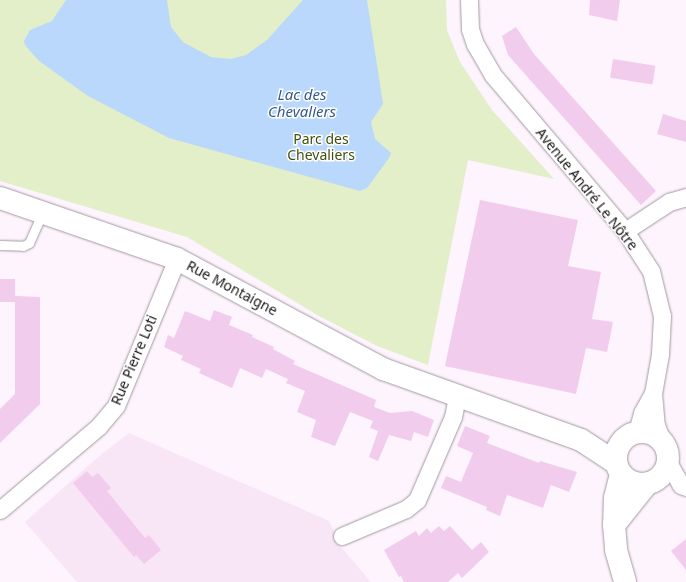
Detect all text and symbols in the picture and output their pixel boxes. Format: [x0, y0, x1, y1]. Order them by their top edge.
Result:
water label: Lac des Chevaliers [268, 85, 336, 120]
street label: Avenue André Le Nôtre [532, 124, 642, 254]
park label: Parc des Chevaliers [287, 131, 355, 164]
street label: Rue Montaigne [184, 257, 280, 319]
street label: Rue Pierre Loti [107, 312, 161, 408]

